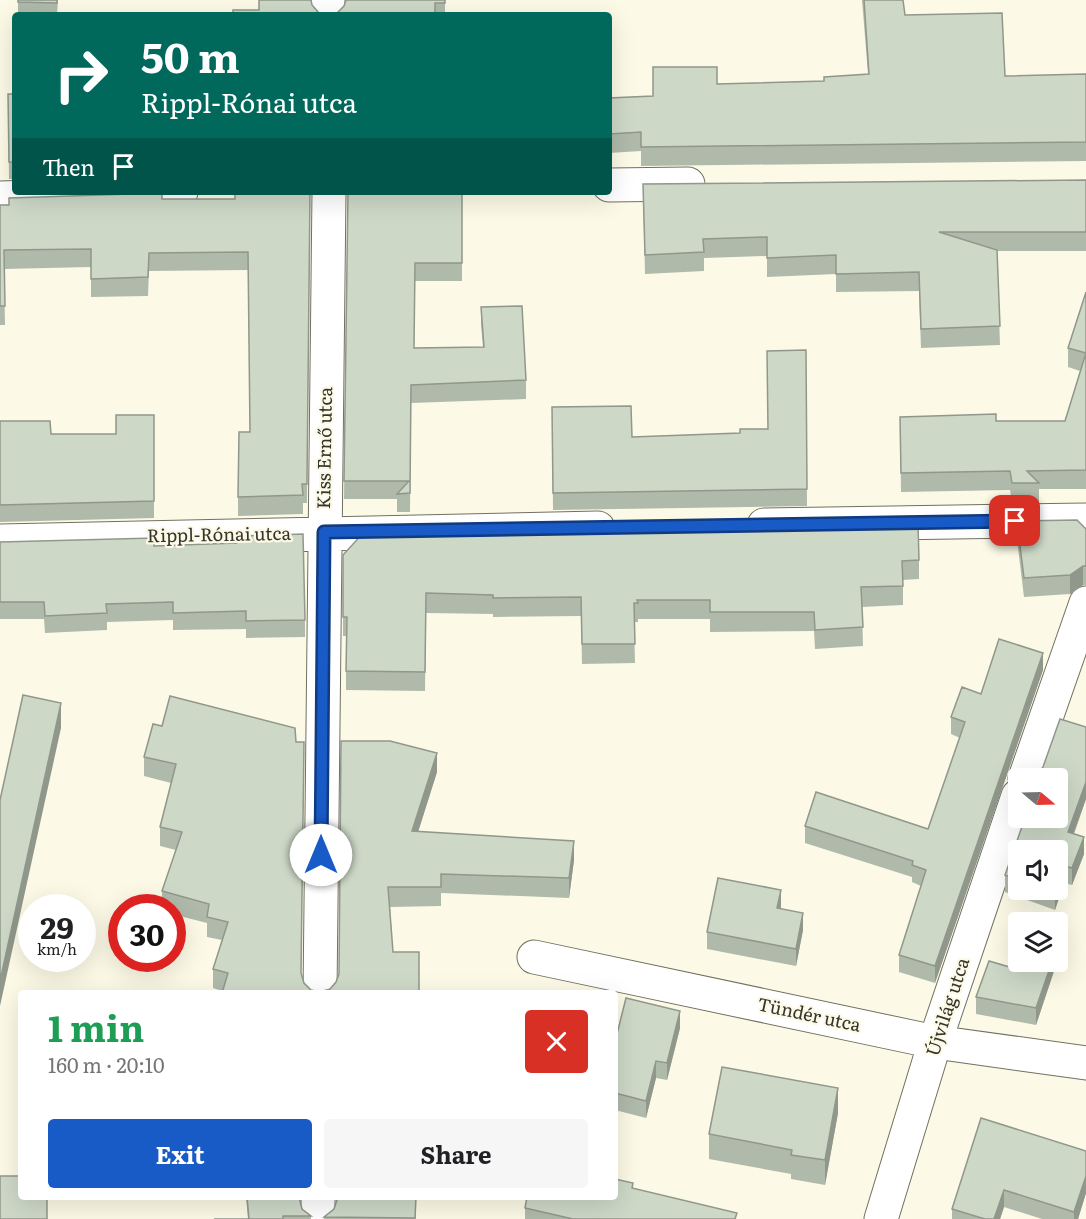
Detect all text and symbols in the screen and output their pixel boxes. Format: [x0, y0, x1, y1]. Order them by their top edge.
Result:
text: 50 m [141, 24, 240, 86]
icon: right [42, 36, 120, 114]
text: Rippl-Rónai utca [141, 81, 357, 121]
text: Then [42, 150, 95, 183]
icon: arrive [107, 150, 140, 183]
street label: Kiss Ernő utca [309, 386, 338, 509]
pin [989, 495, 1040, 546]
icon: arrive [998, 504, 1031, 537]
street label: Rippl-Rónai utca [147, 519, 292, 548]
north arrow [1008, 768, 1068, 828]
map controls [1008, 768, 1068, 972]
position arrow [289, 823, 353, 887]
button: sound [1008, 840, 1068, 900]
speed limit sign: 30 [108, 894, 186, 972]
text: 29 [40, 904, 74, 948]
button: layers [1008, 912, 1068, 972]
text: km/h [37, 937, 77, 960]
street label: Újvilág utca [918, 953, 975, 1059]
street label: Tündér utca [755, 989, 864, 1038]
text: 1 min [48, 1000, 144, 1053]
button: close [525, 1010, 588, 1073]
text: 160 m · 20:10 [48, 1049, 165, 1079]
button: Exit [48, 1119, 312, 1188]
button: Share [324, 1119, 588, 1188]

